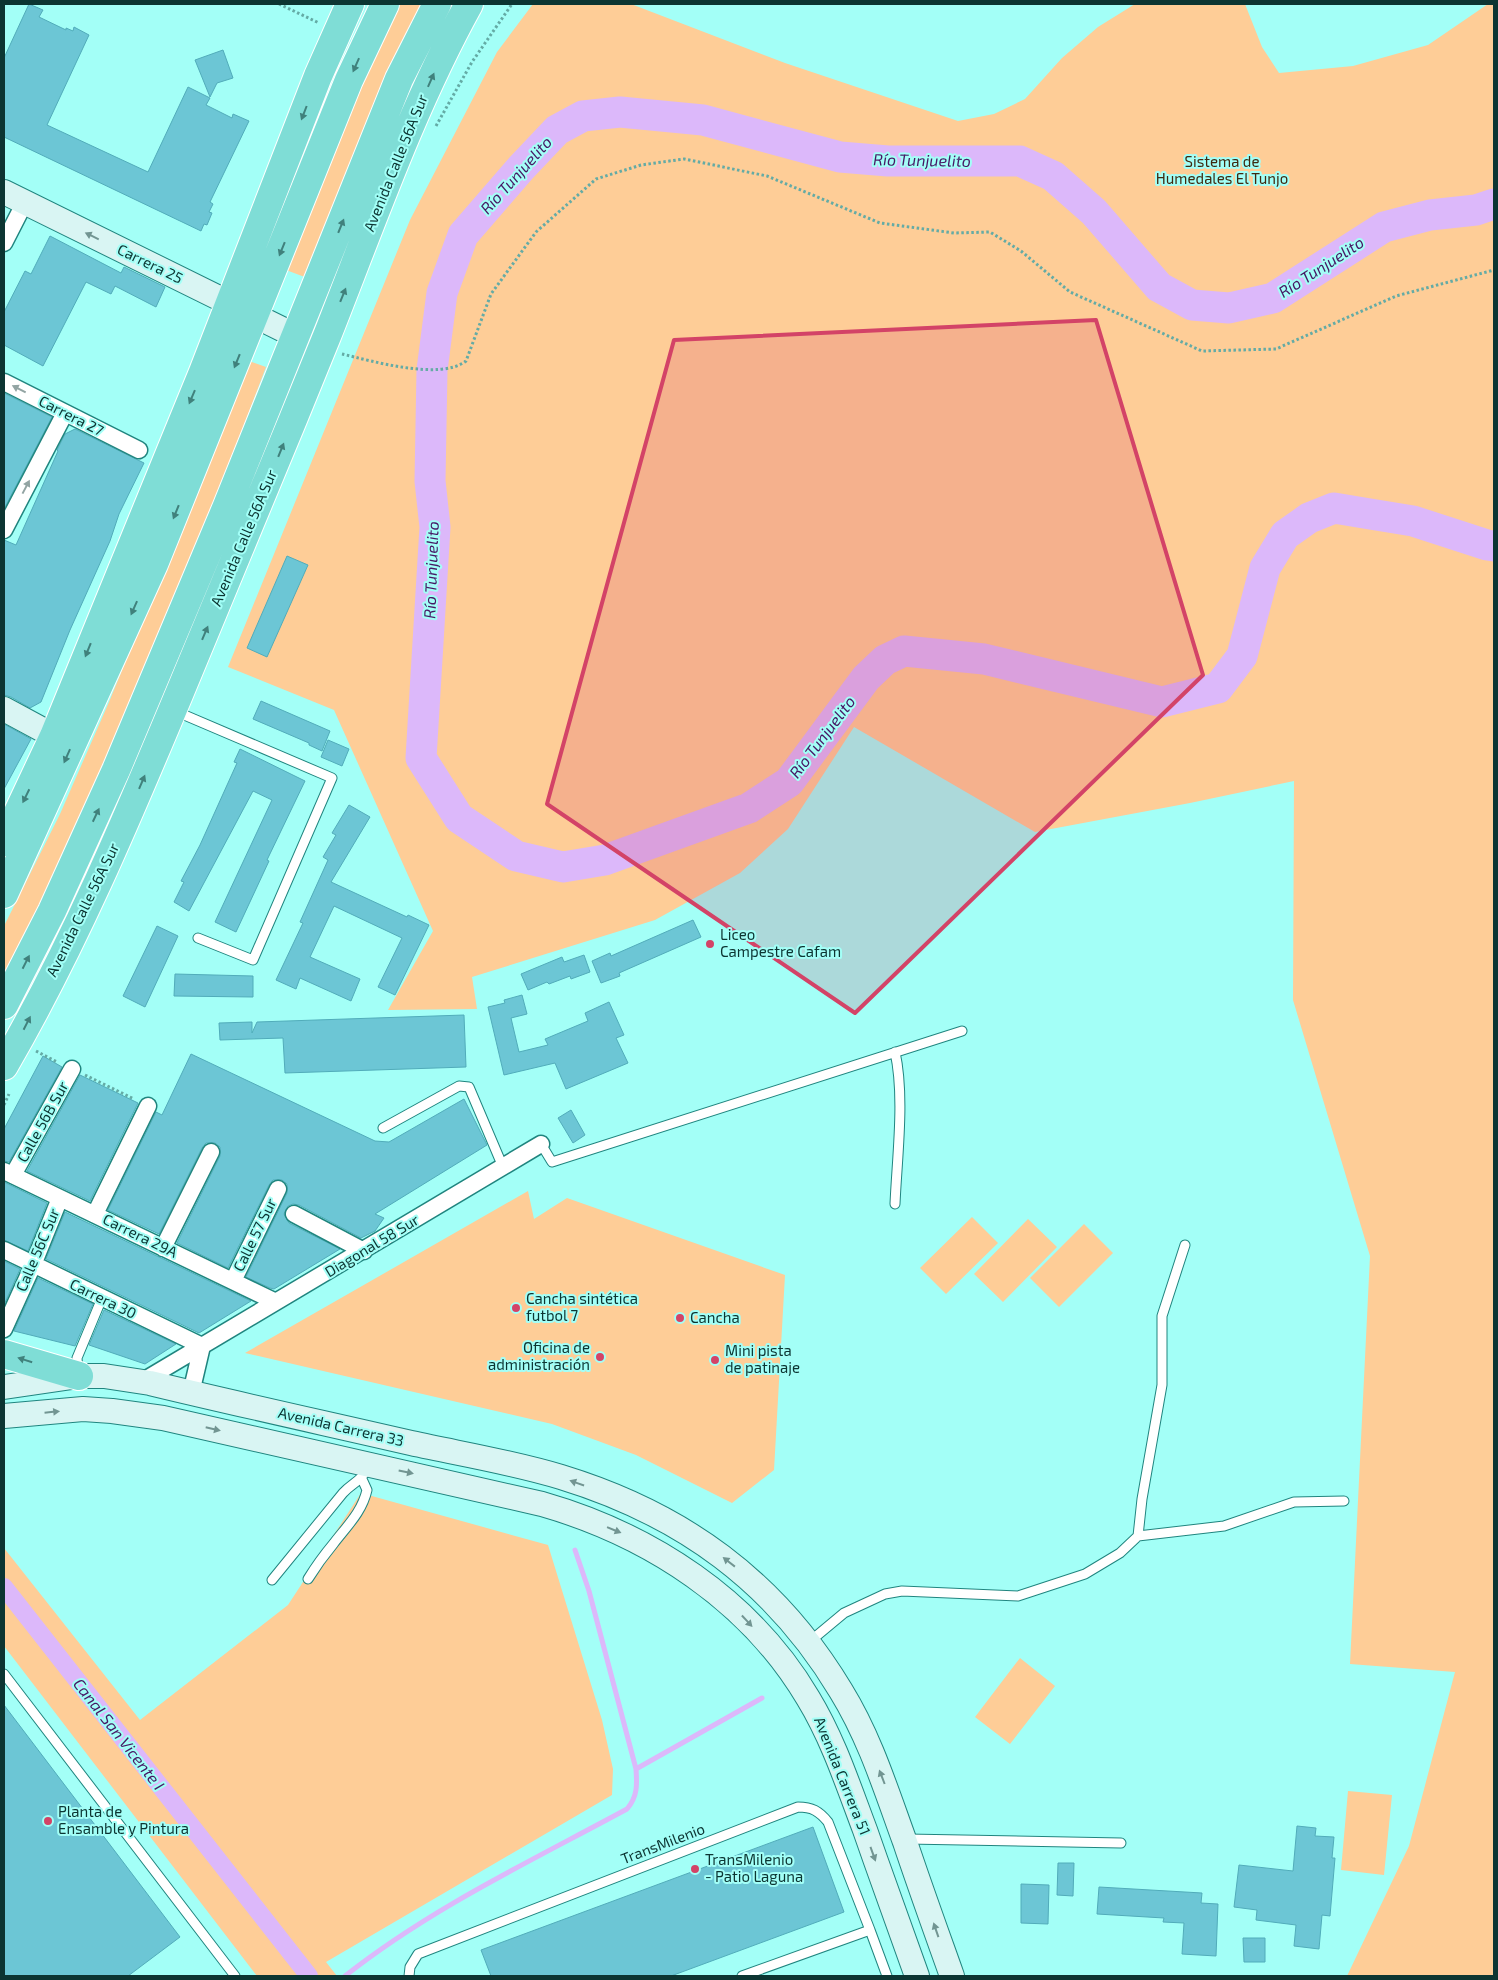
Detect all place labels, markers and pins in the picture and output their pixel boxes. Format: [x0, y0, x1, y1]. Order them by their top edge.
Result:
place label: Liceo Campestre Cafam [720, 925, 841, 960]
marker: Liceo Campestre Cafam [704, 938, 716, 950]
place label: Cancha sintética futbol 7 [526, 1289, 638, 1324]
marker: Cancha sintética futbol 7 [510, 1302, 522, 1314]
place label: Cancha [690, 1308, 740, 1326]
marker: Cancha [674, 1312, 686, 1324]
place label: Oficina de administración [488, 1338, 590, 1373]
place label: Mini pista de patinaje [725, 1341, 800, 1377]
marker: Oficina de administración [594, 1351, 606, 1363]
marker: Mini pista de patinaje [709, 1354, 721, 1366]
place label: Planta de Ensamble y Pintura [58, 1802, 189, 1837]
marker: Planta de Ensamble y Pintura [42, 1815, 54, 1827]
place label: TransMilenio - Patio Laguna [705, 1850, 803, 1885]
marker: TransMilenio - Patio Laguna [689, 1863, 701, 1875]

